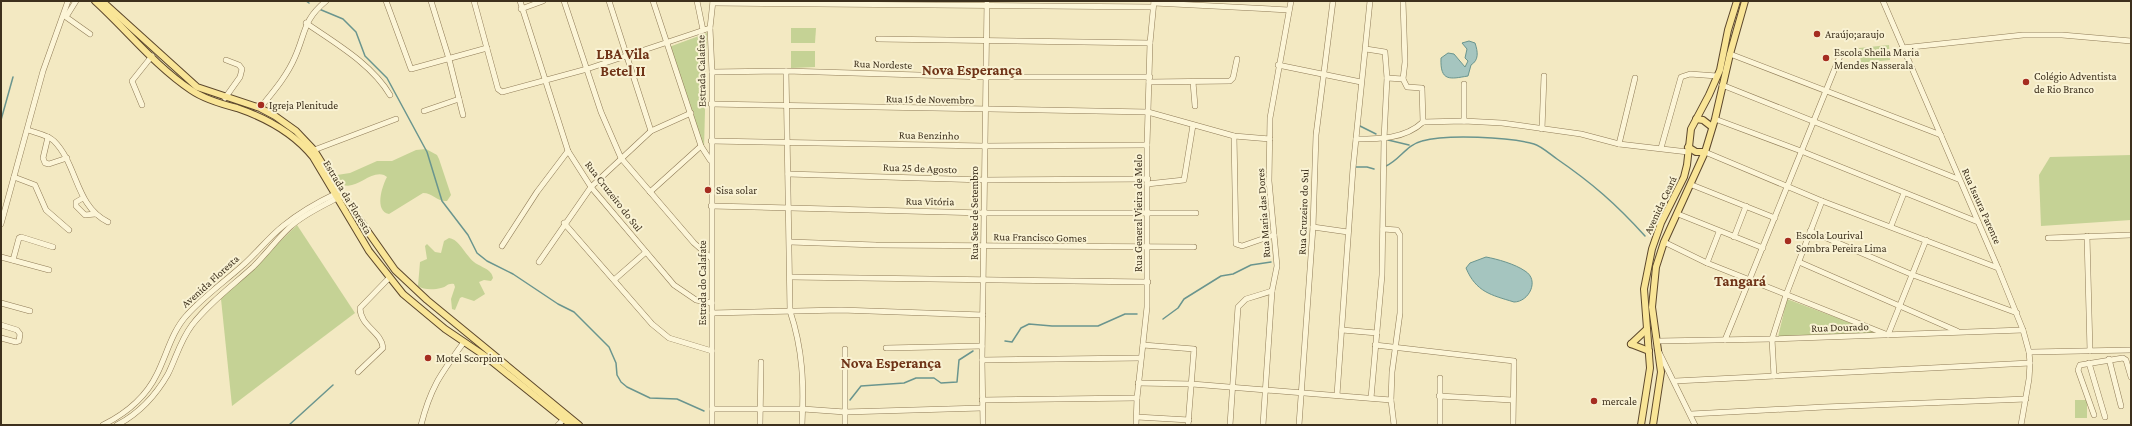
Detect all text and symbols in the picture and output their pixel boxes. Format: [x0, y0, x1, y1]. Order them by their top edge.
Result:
place label: Araújo;araujo [1825, 28, 1885, 41]
marker: Araújo;araujo [1812, 29, 1822, 39]
street label: Estrada Calafate [694, 35, 708, 107]
district label: LBA Vila Betel II [596, 46, 650, 79]
place label: Escola Sheila Maria Mendes Nasserala [1834, 46, 1919, 71]
marker: Escola Sheila Maria Mendes Nasserala [1821, 53, 1831, 63]
street label: Rua Nordeste [854, 57, 913, 71]
district label: Nova Esperança [922, 62, 1023, 78]
place label: Colégio Adventista de Rio Branco [2034, 70, 2117, 95]
marker: Colégio Adventista de Rio Branco [2021, 77, 2031, 87]
street label: Rua 15 de Novembro [886, 92, 975, 106]
place label: Igreja Plenitude [269, 99, 338, 112]
marker: Igreja Plenitude [256, 100, 266, 110]
street label: Rua Benzinho [899, 128, 960, 142]
street label: Rua General Vieira de Melo [1132, 154, 1144, 272]
street label: Estrada da Floresta [321, 158, 375, 236]
street label: Rua Cruzeiro do Sul [583, 158, 645, 234]
street label: Rua 25 de Agosto [883, 161, 958, 176]
street label: Rua Sete de Setembro [968, 165, 980, 260]
street label: Rua Isaura Parente [1960, 166, 2004, 246]
street label: Rua Maria das Dores [1254, 168, 1272, 258]
street label: Rua Cruzeiro do Sul [1296, 169, 1310, 255]
street label: Avenida Ceará [1641, 174, 1679, 236]
place label: Sisa solar [716, 184, 757, 196]
marker: Sisa solar [703, 185, 713, 195]
street label: Rua Vitória [905, 195, 955, 207]
place label: Escola Lourival Sombra Pereira Lima [1796, 229, 1887, 254]
street label: Rua Francisco Gomes [993, 230, 1087, 244]
marker: Escola Lourival Sombra Pereira Lima [1783, 236, 1793, 246]
street label: Estrada do Calafate [696, 240, 708, 326]
street label: Avenida Floresta [179, 252, 241, 310]
district label: Tangará [1714, 273, 1767, 289]
street label: Rua Dourado [1811, 320, 1870, 334]
place label: Motel Scorpion [436, 352, 503, 365]
marker: Motel Scorpion [423, 353, 433, 363]
district label: Nova Esperança [841, 355, 942, 371]
place label: mercale [1602, 395, 1637, 407]
marker: mercale [1589, 396, 1599, 406]

